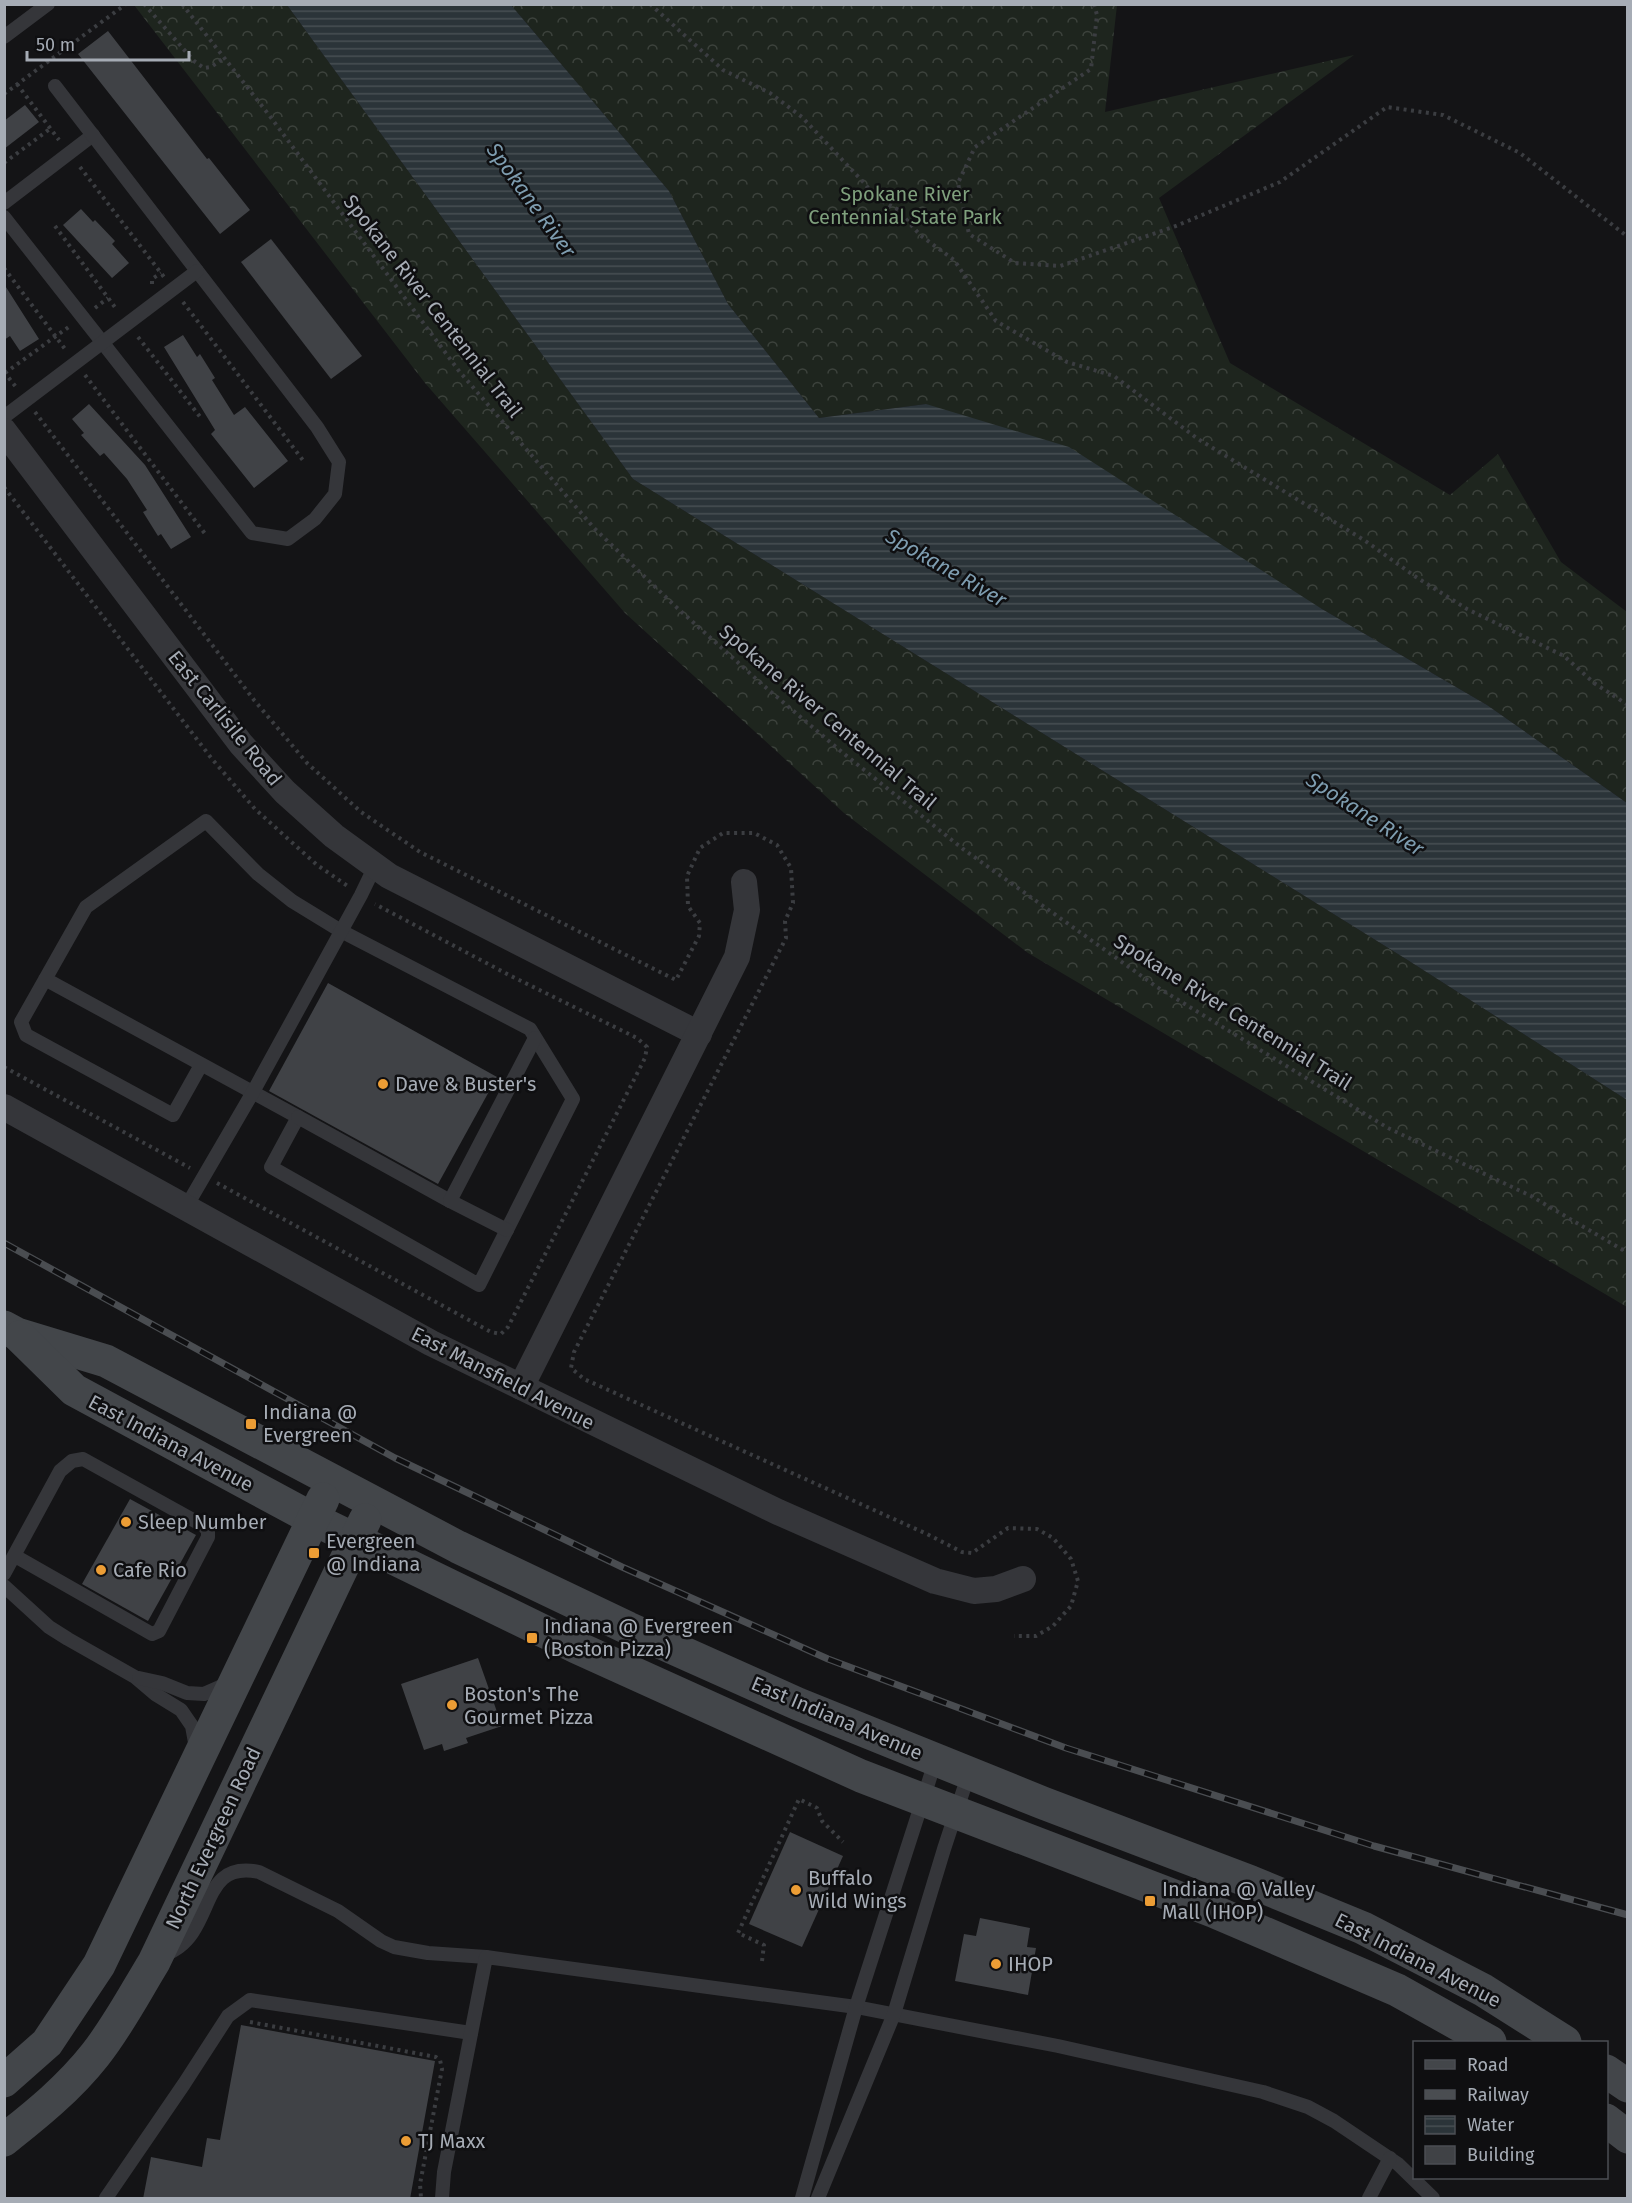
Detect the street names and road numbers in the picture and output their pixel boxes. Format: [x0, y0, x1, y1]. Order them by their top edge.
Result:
street label: Spokane River Centennial Trail [339, 190, 527, 422]
street label: Spokane River Centennial Trail [715, 619, 942, 815]
street label: East Carlisile Road [163, 645, 287, 791]
street label: Spokane River Centennial Trail [1110, 929, 1356, 1095]
street label: East Mansfield Avenue [407, 1321, 599, 1435]
street label: East Indiana Avenue [84, 1389, 258, 1497]
street label: East Indiana Avenue [748, 1671, 926, 1765]
street label: North Evergreen Road [160, 1743, 266, 1933]
street label: East Indiana Avenue [1331, 1908, 1505, 2012]

